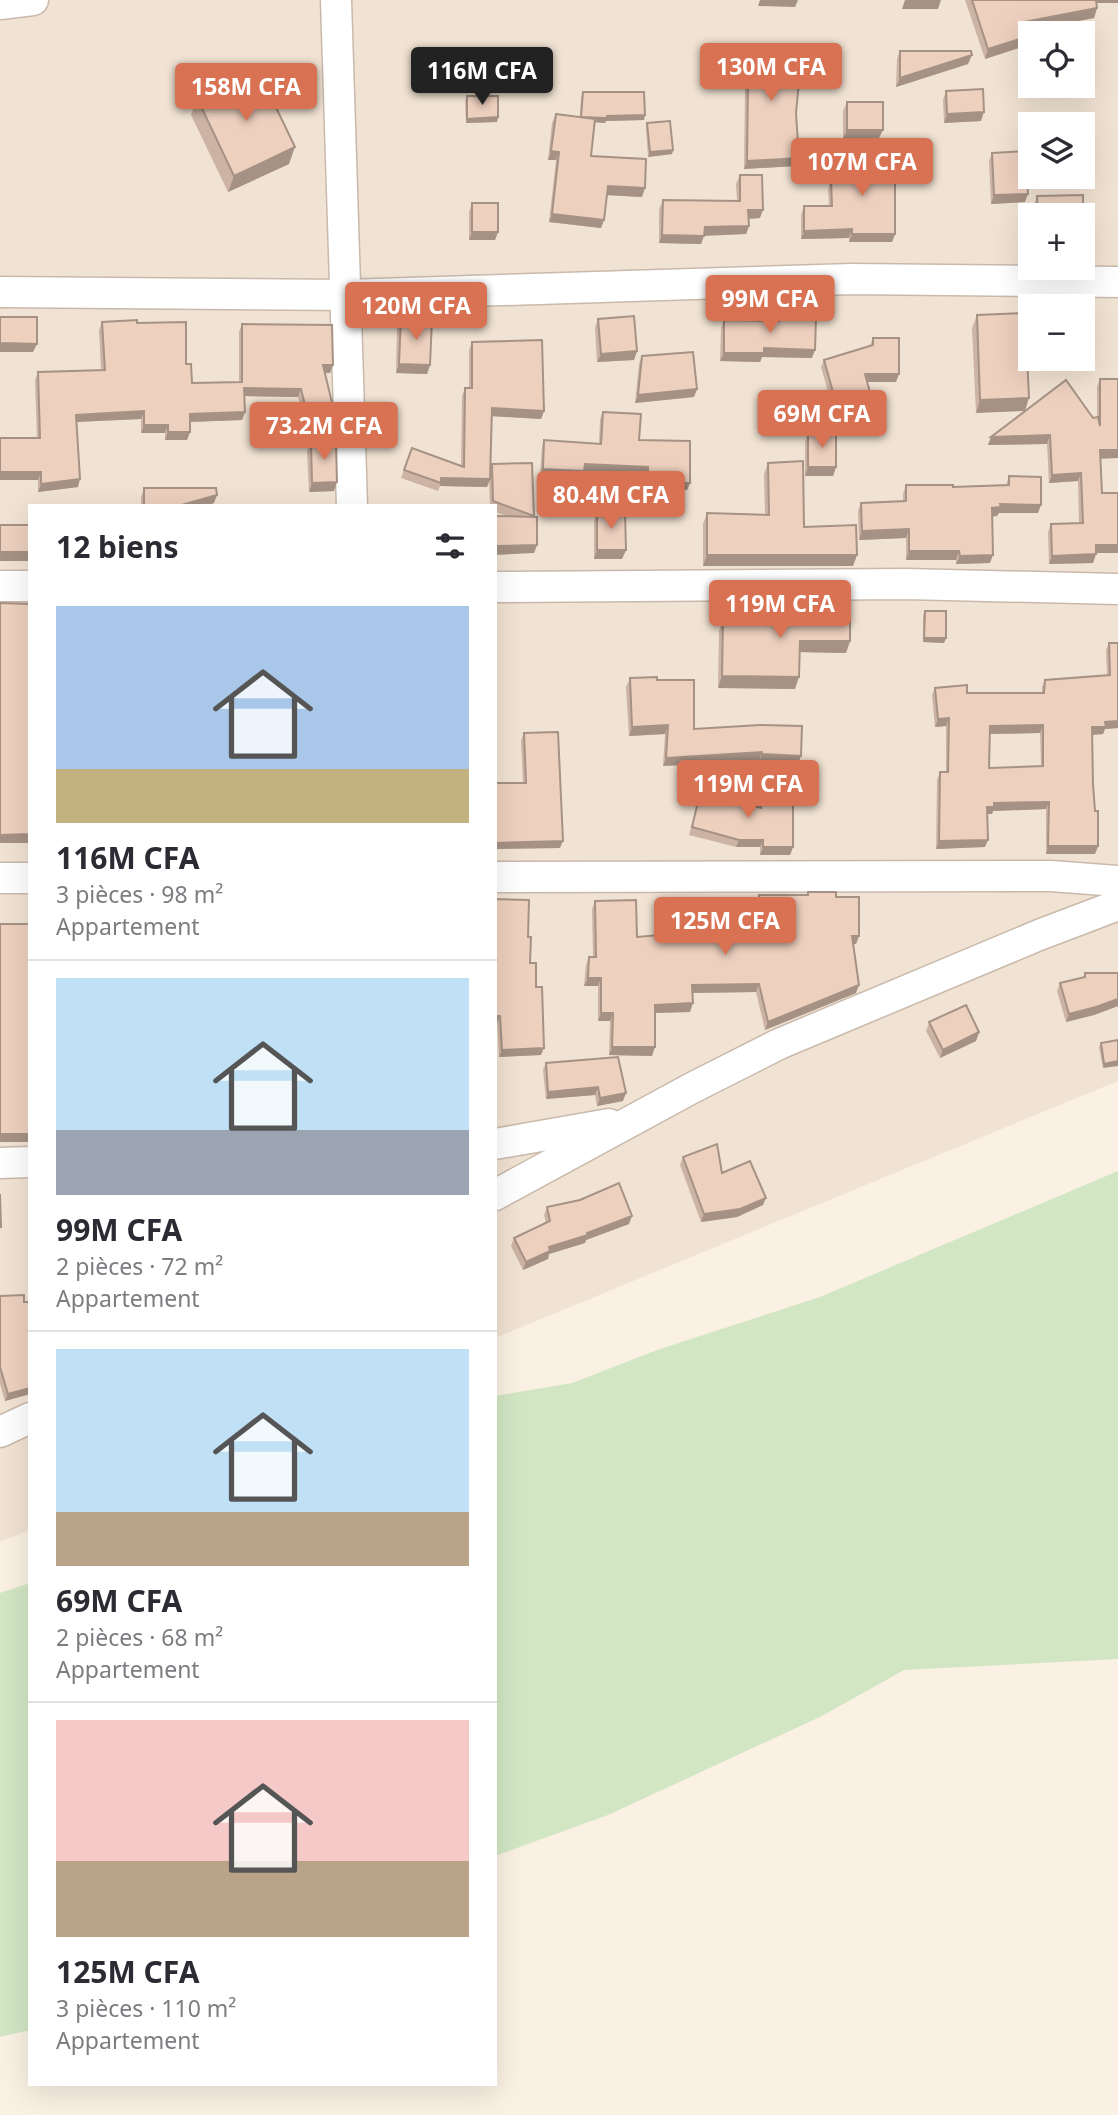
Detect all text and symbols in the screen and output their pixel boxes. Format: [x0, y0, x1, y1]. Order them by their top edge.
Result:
map controls [1018, 21, 1095, 371]
button: locate [1018, 21, 1095, 98]
pin: 130M CFA [699, 43, 843, 103]
pin: 116M CFA [410, 48, 554, 107]
text: 130M CFA [716, 50, 826, 82]
text: 116M CFA [427, 54, 537, 86]
pin: 158M CFA [174, 64, 318, 123]
text: 158M CFA [191, 70, 301, 102]
button: layers [1018, 112, 1095, 189]
pin: 107M CFA [790, 138, 934, 198]
text: 107M CFA [807, 145, 917, 177]
button: + [1018, 203, 1095, 280]
pin: 99M CFA [705, 276, 835, 335]
pin: 120M CFA [344, 282, 488, 342]
text: 99M CFA [722, 282, 818, 314]
text: 120M CFA [361, 289, 471, 321]
button: − [1018, 294, 1095, 371]
pin: 69M CFA [757, 391, 887, 450]
text: 69M CFA [774, 397, 870, 429]
pin: 73.2M CFA [244, 402, 404, 462]
text: 73.2M CFA [266, 409, 382, 441]
pin: 80.4M CFA [531, 472, 691, 531]
text: 80.4M CFA [553, 478, 669, 510]
text: 12 biens [56, 526, 179, 567]
icon: filters [431, 527, 469, 565]
pin: 119M CFA [708, 580, 852, 640]
text: 119M CFA [725, 587, 835, 619]
icon: home [200, 651, 326, 777]
pin: 119M CFA [676, 760, 820, 820]
text: 119M CFA [693, 767, 803, 799]
text: 116M CFA [56, 837, 199, 878]
text: 3 pièces · 98 m² [56, 878, 223, 910]
pin: 125M CFA [653, 898, 797, 957]
text: 125M CFA [670, 904, 780, 936]
text: Appartement [56, 910, 200, 942]
icon: home [200, 1023, 326, 1149]
text: 99M CFA [56, 1209, 182, 1250]
text: 2 pièces · 72 m² [56, 1250, 223, 1282]
text: Appartement [56, 1282, 200, 1314]
icon: home [200, 1394, 326, 1520]
text: 69M CFA [56, 1580, 182, 1621]
text: 2 pièces · 68 m² [56, 1621, 223, 1653]
text: Appartement [56, 1653, 200, 1685]
icon: home [200, 1765, 326, 1891]
text: 125M CFA [56, 1951, 199, 1992]
text: 3 pièces · 110 m² [56, 1992, 236, 2024]
text: Appartement [56, 2024, 200, 2056]

